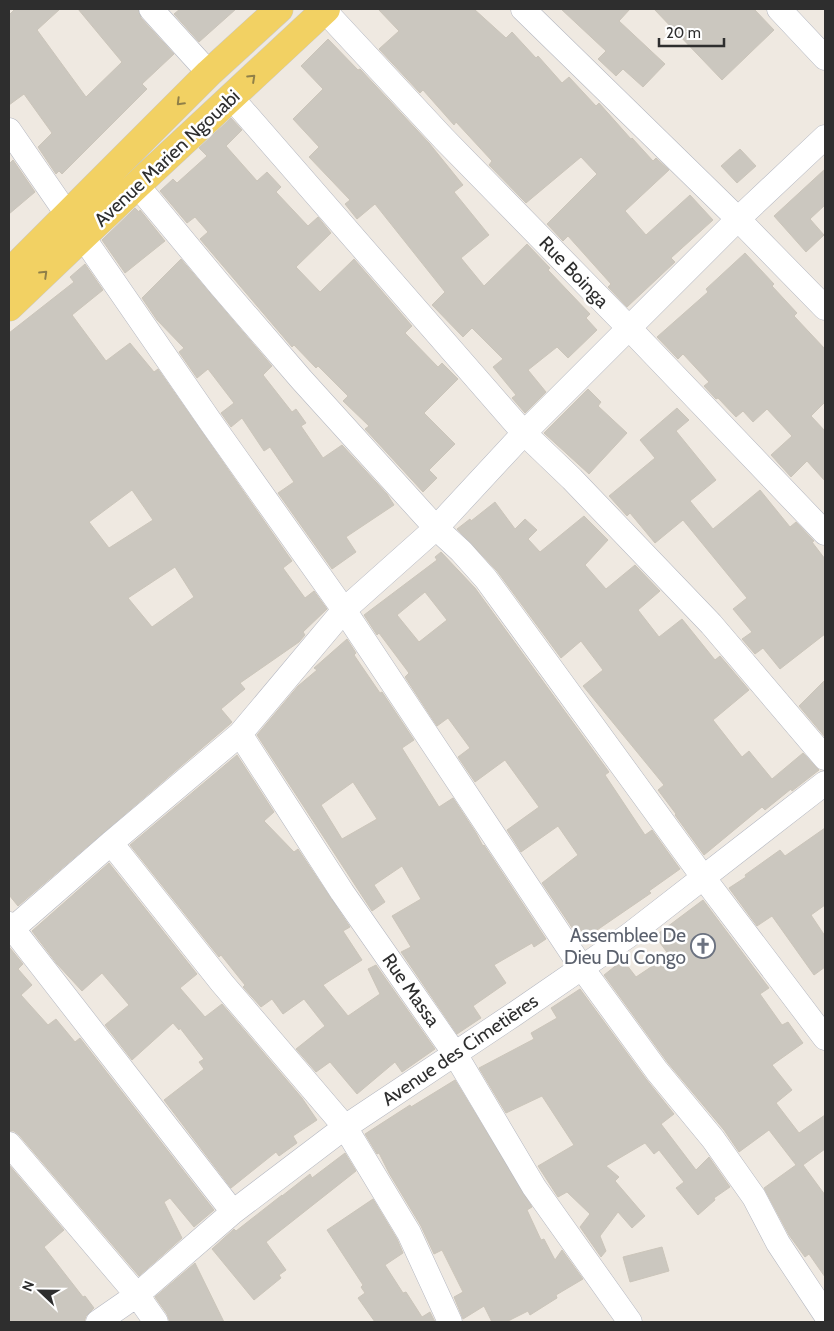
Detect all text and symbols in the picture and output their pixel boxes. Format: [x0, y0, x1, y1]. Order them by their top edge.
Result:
scale bar [659, 15, 724, 47]
text: 20 m [666, 24, 701, 42]
one-way arrow [246, 75, 255, 84]
street label: Avenue Marien Ngouabi [90, 85, 244, 231]
one-way arrow [177, 96, 186, 105]
street label: Rue Boinga [534, 232, 614, 312]
one-way arrow [38, 271, 47, 280]
place label: Assemblee De Dieu Du Congo [564, 924, 686, 969]
church icon: Assemblee De Dieu Du Congo [690, 933, 716, 959]
street label: Rue Massa [377, 949, 445, 1031]
street label: Avenue des Cimetières [378, 989, 542, 1111]
north arrow [15, 1266, 65, 1316]
text: N [18, 1278, 38, 1294]

